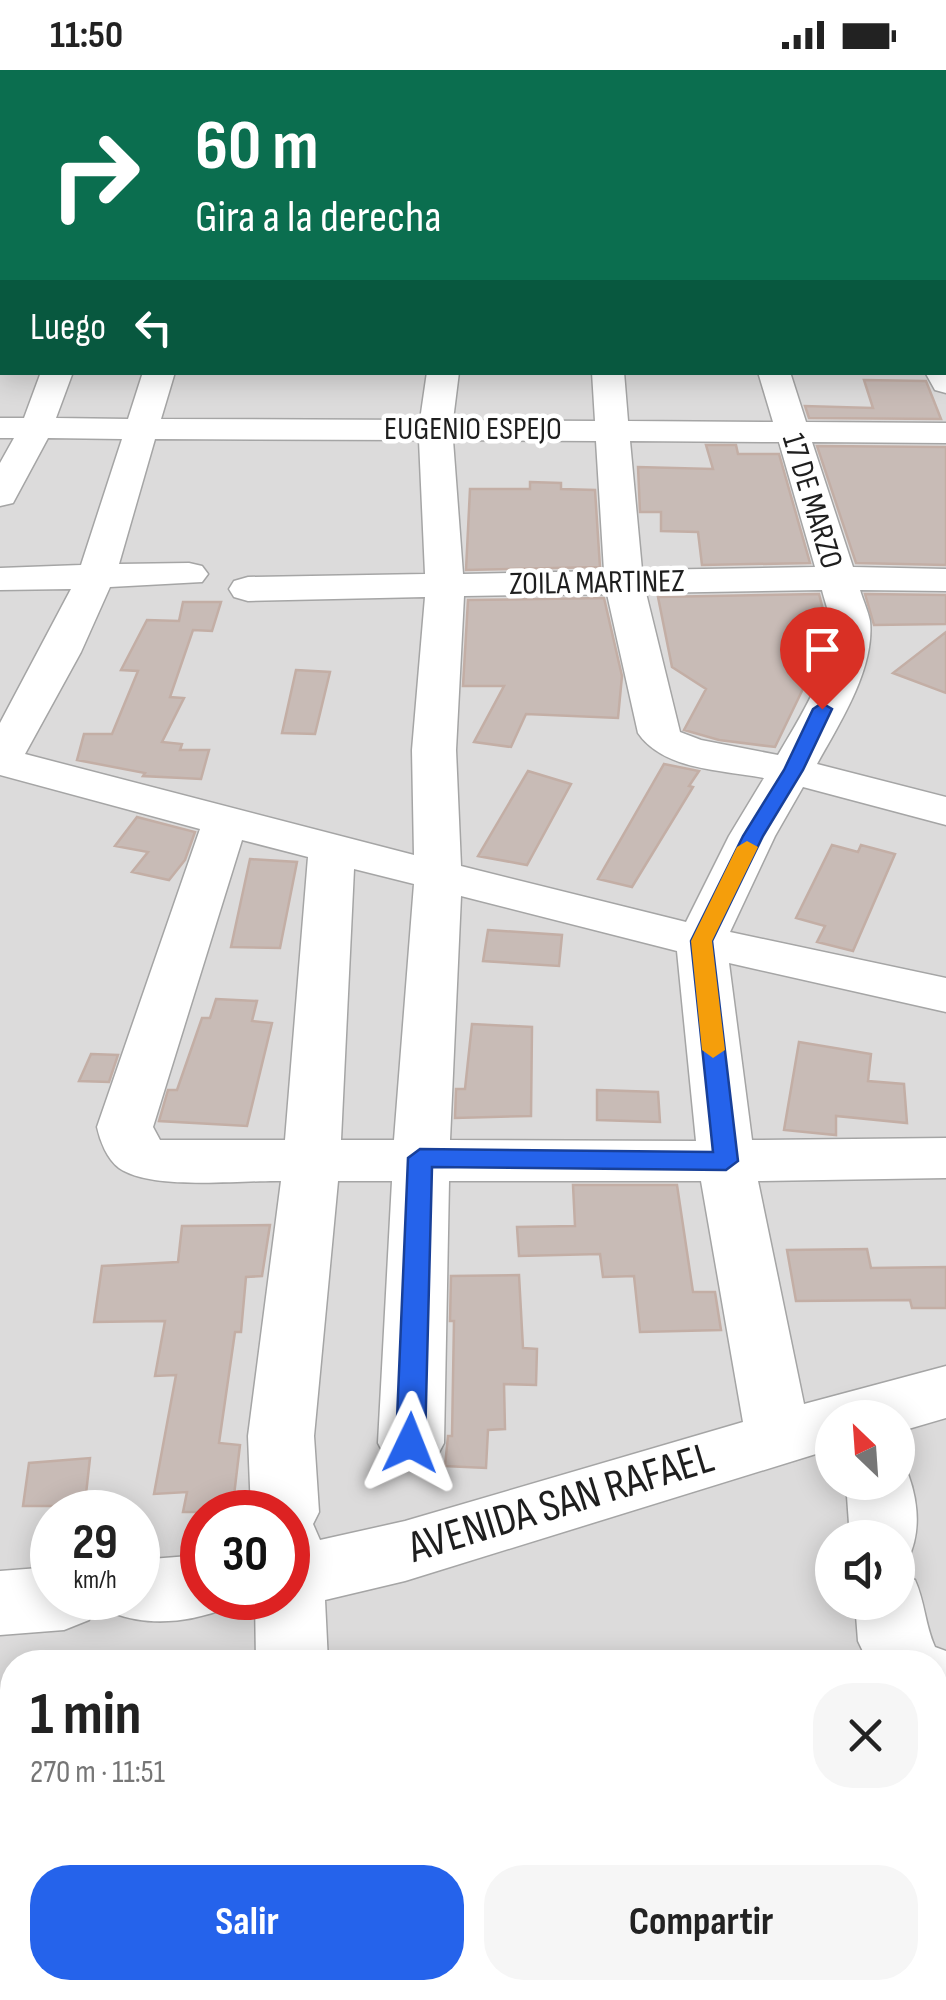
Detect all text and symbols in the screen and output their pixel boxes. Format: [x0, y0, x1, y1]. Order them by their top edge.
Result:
text: 11:50 [50, 13, 123, 58]
text: 60 m [195, 105, 319, 189]
icon: right [30, 110, 160, 240]
text: Gira a la derecha [195, 190, 442, 245]
icon: left [126, 300, 181, 355]
text: Luego [30, 305, 106, 350]
street label: EUGENIO ESPEJO [384, 410, 562, 449]
street label: 17 DE MARZO [773, 429, 851, 573]
street label: ZOILA MARTINEZ [509, 562, 685, 604]
pin [780, 607, 865, 710]
icon: arrive [795, 622, 850, 677]
position arrow [358, 1391, 462, 1495]
north arrow [815, 1400, 915, 1500]
map controls [815, 1400, 915, 1620]
street label: AVENIDA SAN RAFAEL [401, 1430, 720, 1576]
speed limit sign: 30 [180, 1490, 310, 1620]
text: 29 [72, 1513, 118, 1573]
button: sound [815, 1520, 915, 1620]
text: km/h [73, 1565, 117, 1596]
text: 1 min [30, 1679, 142, 1751]
button: close [813, 1683, 918, 1788]
text: 270 m · 11:51 [30, 1753, 165, 1792]
button: Salir [30, 1865, 464, 1980]
button: Compartir [484, 1865, 918, 1980]

